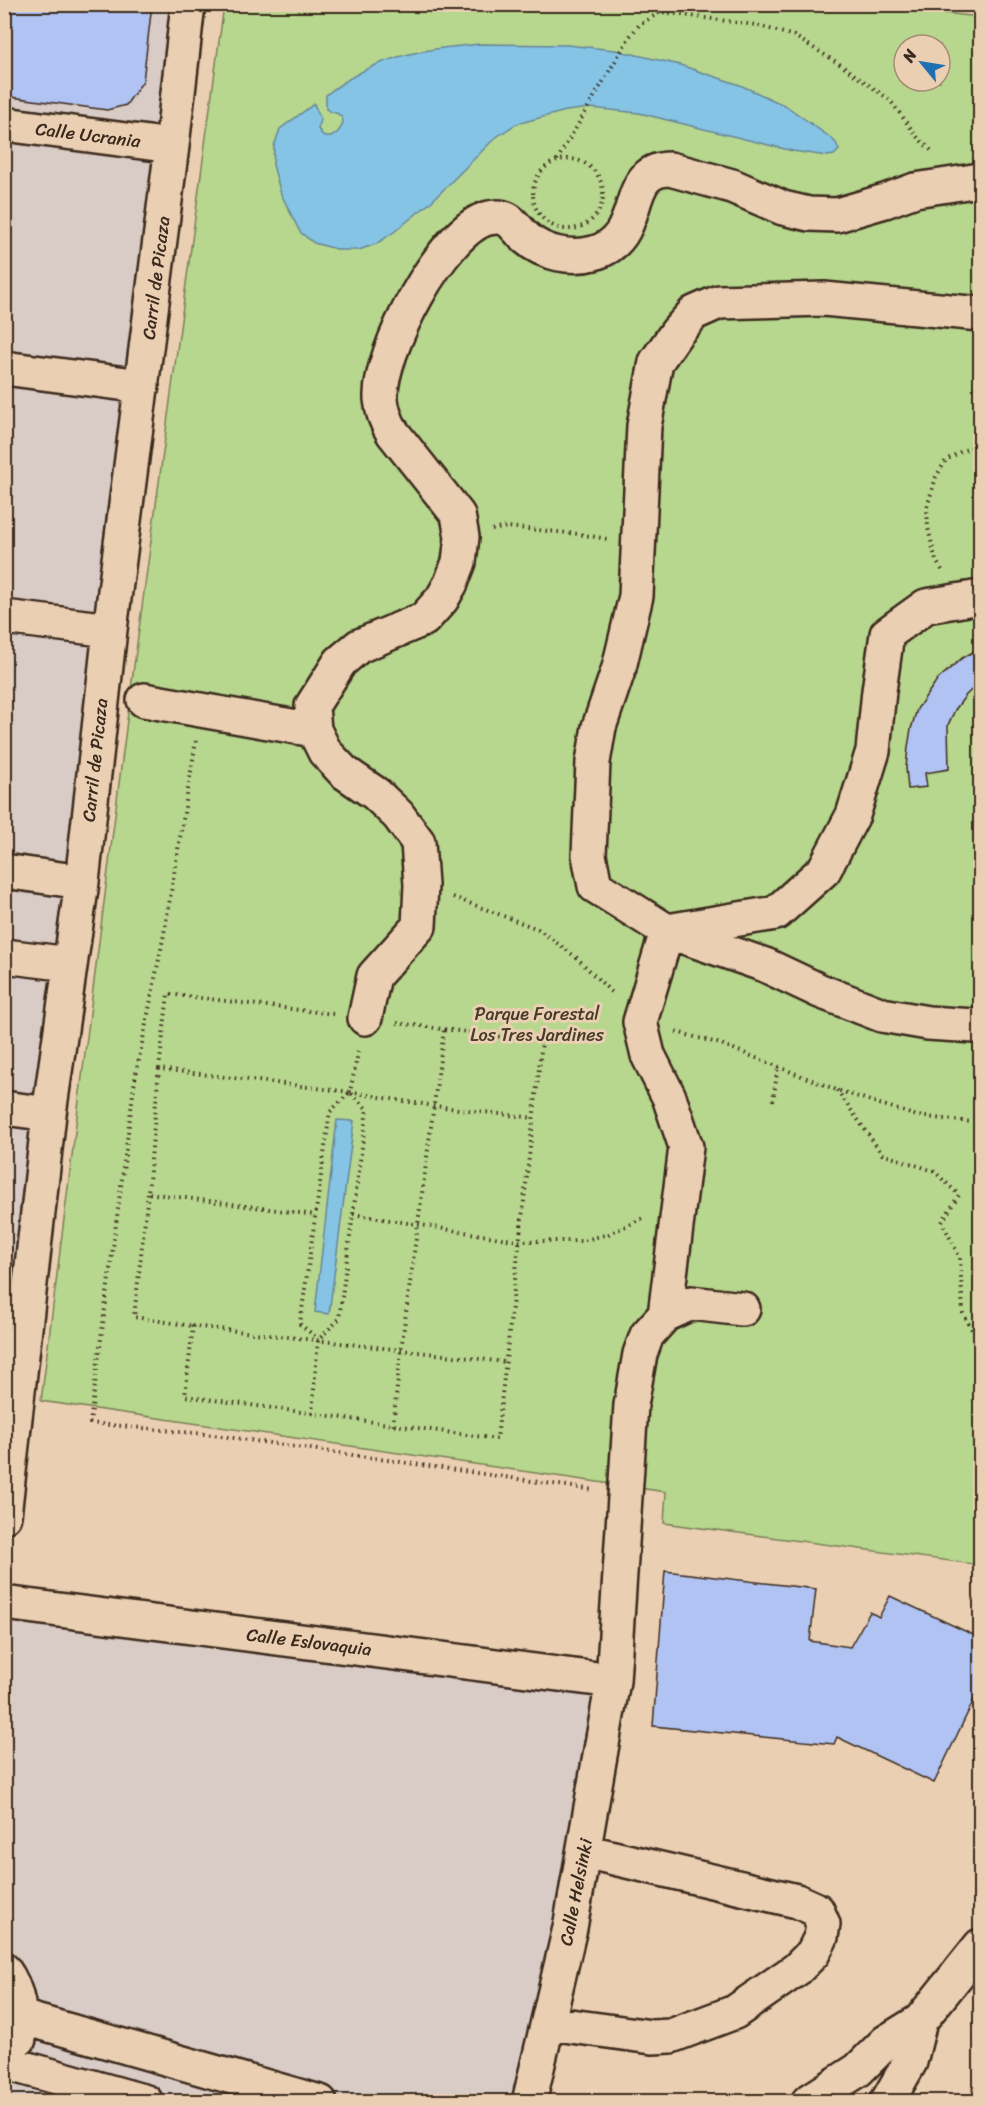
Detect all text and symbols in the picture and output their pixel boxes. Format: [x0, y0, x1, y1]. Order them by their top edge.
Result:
north arrow [892, 33, 952, 93]
text: N [894, 43, 925, 69]
street label: Calle Ucrania [34, 113, 143, 157]
street label: Carril de Picaza [133, 214, 179, 342]
street label: Carril de Picaza [73, 697, 117, 823]
park label: Parque Forestal Los Tres Jardines [470, 998, 605, 1051]
street label: Calle Eslovaquia [245, 1618, 373, 1666]
street label: Calle Helsinki [550, 1835, 602, 1948]

